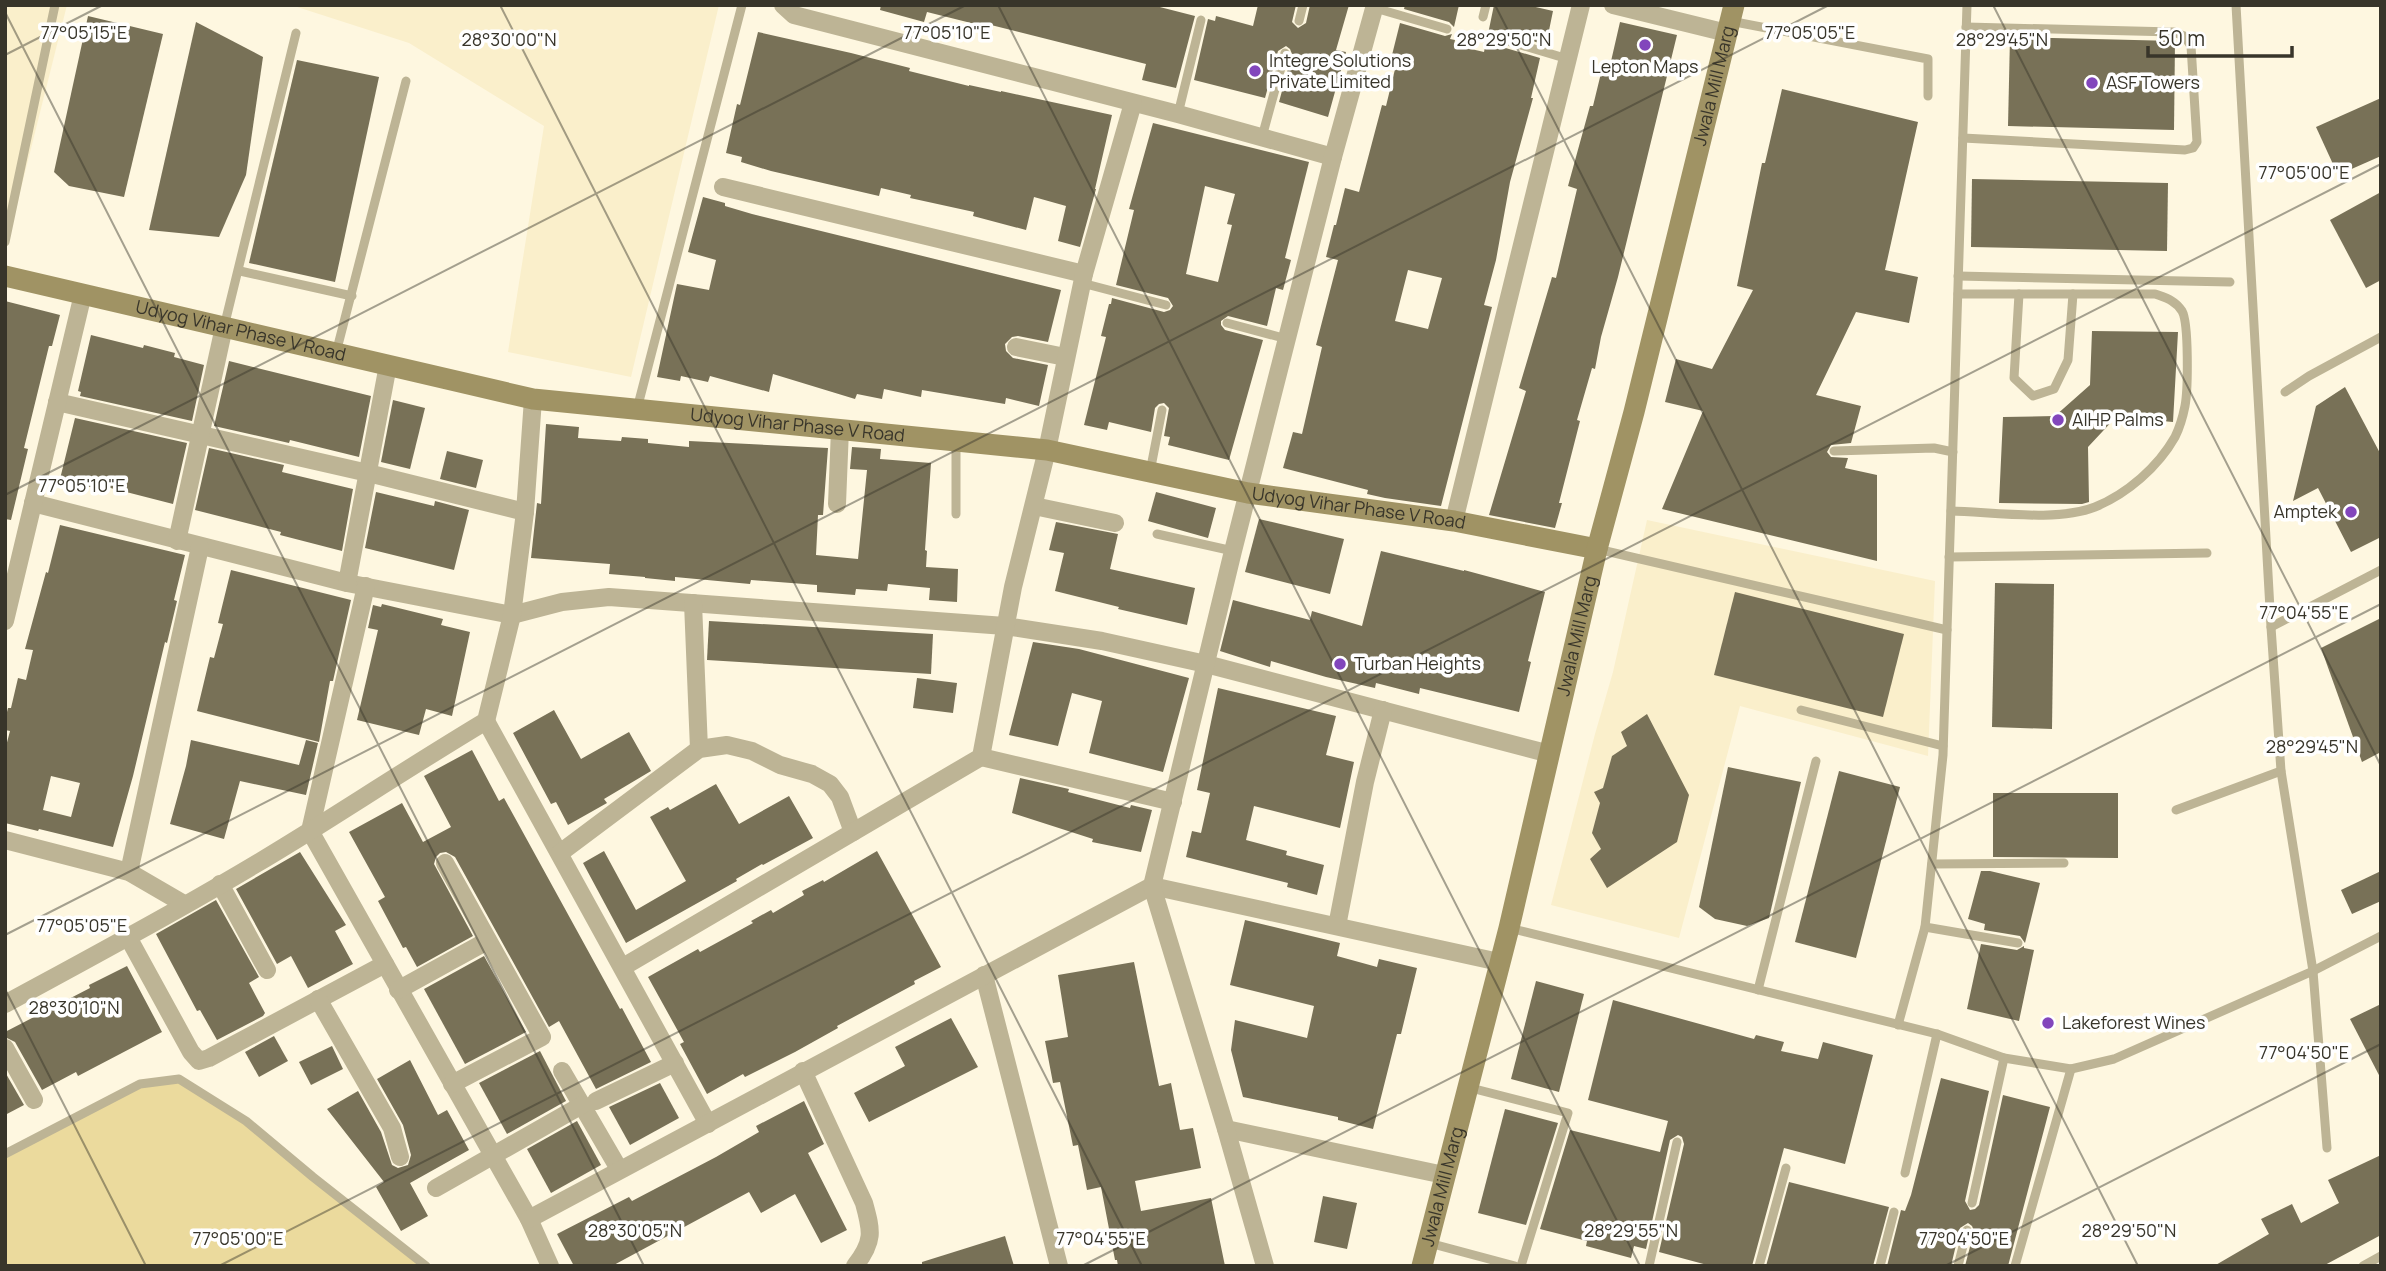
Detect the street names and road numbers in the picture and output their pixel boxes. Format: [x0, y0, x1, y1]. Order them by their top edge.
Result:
street label: Jwala Mill Marg [1687, 23, 1739, 148]
street label: Udyog Vihar Phase V Road [133, 294, 348, 366]
street label: Udyog Vihar Phase V Road [689, 402, 906, 447]
street label: Udyog Vihar Phase V Road [1251, 481, 1468, 534]
street label: Jwala Mill Marg [1550, 573, 1601, 698]
street label: Jwala Mill Marg [1415, 1124, 1468, 1249]

